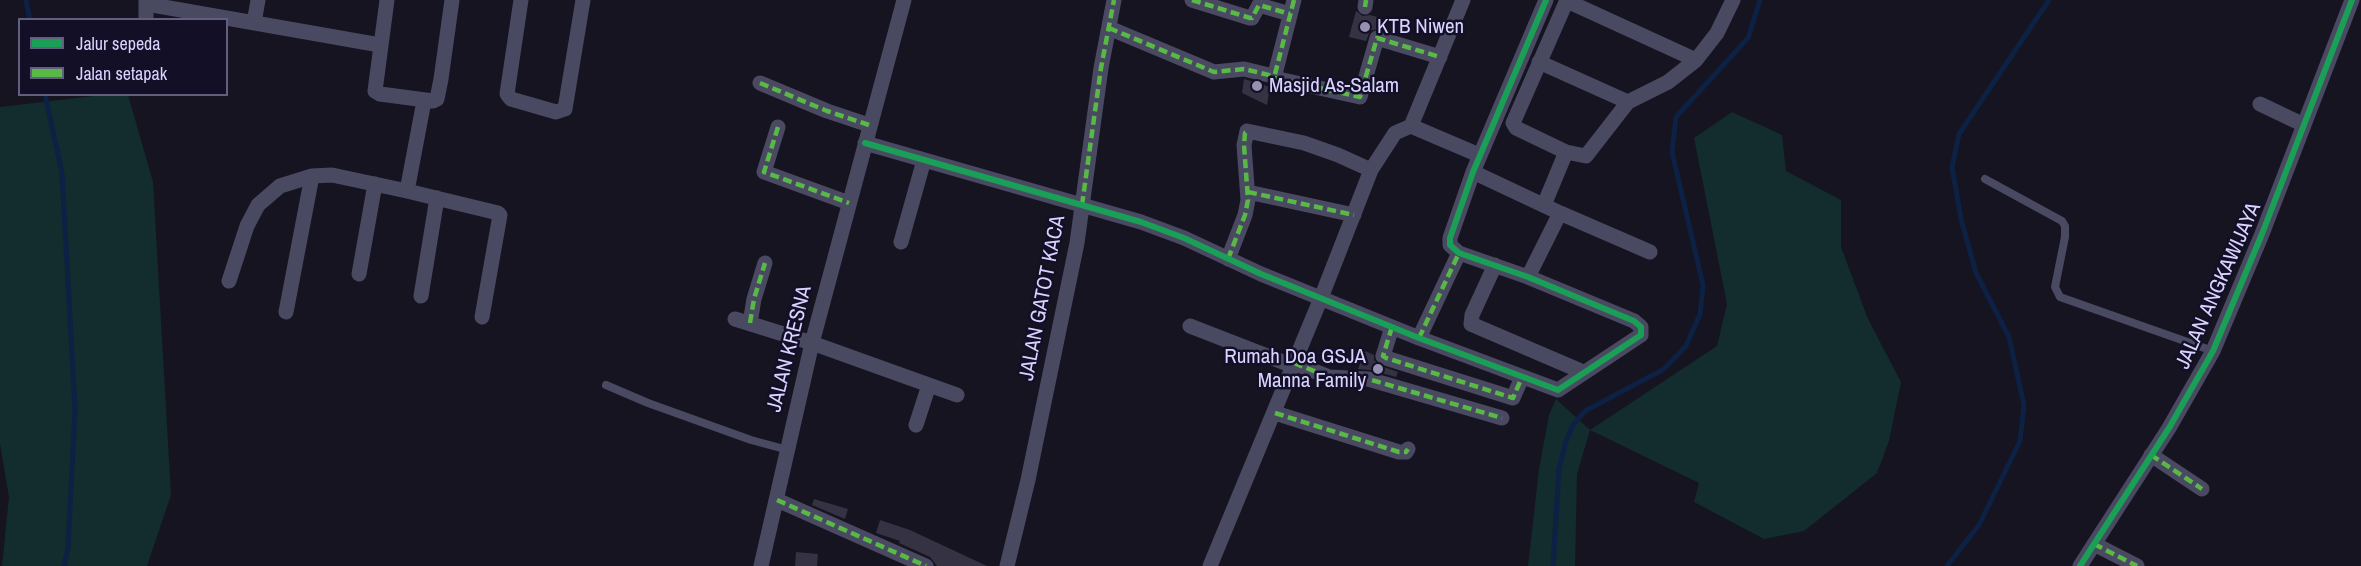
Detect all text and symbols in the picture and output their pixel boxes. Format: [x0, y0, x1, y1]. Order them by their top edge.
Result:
place label: KTB Niwen [1377, 14, 1464, 40]
legend [18, 18, 228, 96]
marker: KTB Niwen [1358, 20, 1372, 34]
text: Jalur sepeda [76, 31, 161, 56]
text: Jalan setapak [76, 61, 167, 86]
place label: Masjid As-Salam [1269, 73, 1399, 99]
marker: Masjid As-Salam [1250, 79, 1264, 93]
street label: JALAN ANGKAWIJAYA [2171, 199, 2267, 373]
street label: JALAN GATOT KACA [1015, 213, 1071, 383]
street label: JALAN KRESNA [762, 283, 818, 415]
place label: Rumah Doa GSJA Manna Family [1224, 344, 1366, 394]
marker: Rumah Doa GSJA Manna Family [1371, 362, 1385, 376]

